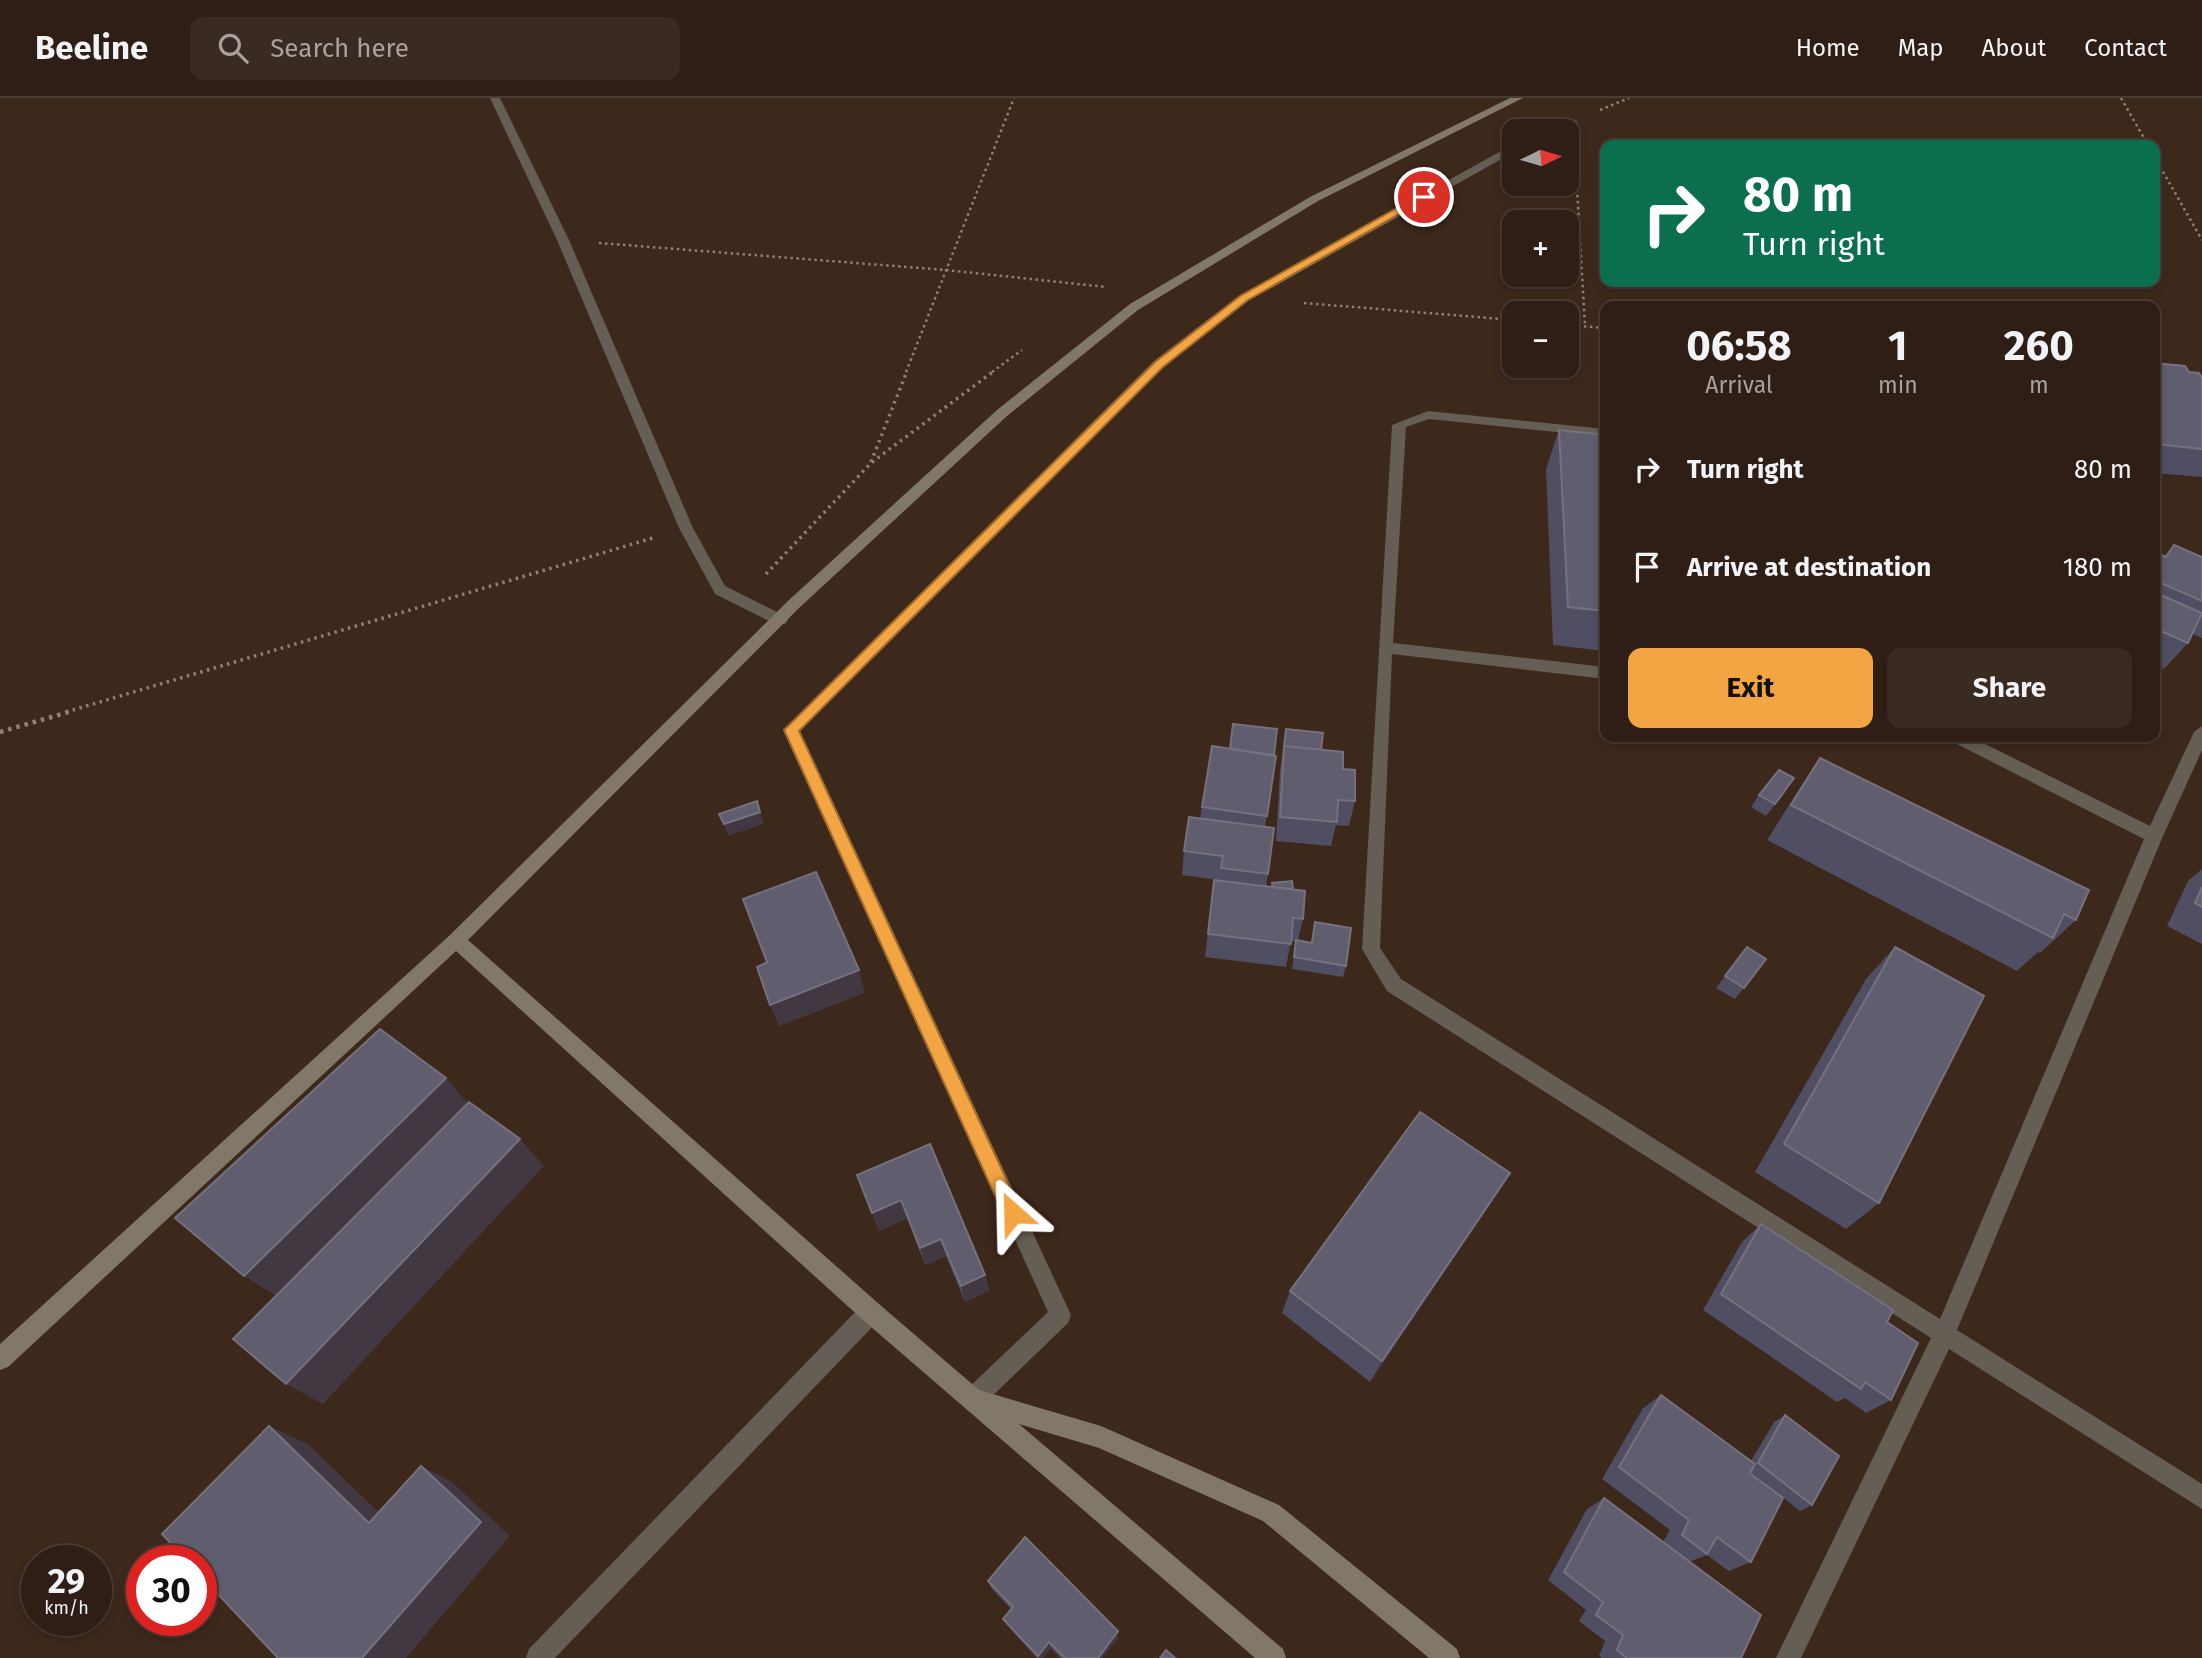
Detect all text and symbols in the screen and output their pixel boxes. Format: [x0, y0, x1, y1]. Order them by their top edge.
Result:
search box [190, 17, 680, 80]
text: Beeline [35, 28, 148, 68]
icon: search [214, 29, 252, 67]
text: Search here [270, 33, 409, 64]
text: Home [1796, 34, 1860, 62]
text: Map [1898, 34, 1944, 62]
text: About [1982, 34, 2046, 62]
text: Contact [2084, 34, 2167, 62]
north arrow [1502, 119, 1578, 196]
map controls [1502, 119, 1579, 378]
text: 80 m [1743, 165, 1853, 224]
pin [1394, 167, 1454, 227]
icon: right [1628, 168, 1719, 259]
icon: arrive [1405, 178, 1443, 216]
button: + [1502, 210, 1579, 287]
text: Turn right [1743, 225, 1885, 263]
button: − [1502, 301, 1579, 378]
text: 06:58 [1686, 321, 1792, 371]
text: 1 [1888, 321, 1908, 371]
text: 260 [2004, 321, 2074, 371]
text: Arrival [1705, 371, 1773, 399]
text: min [1878, 371, 1918, 399]
text: m [2029, 371, 2049, 399]
icon: right [1628, 450, 1666, 488]
text: Turn right [1687, 454, 1804, 485]
text: 80 m [2074, 454, 2132, 485]
icon: arrive [1628, 548, 1666, 586]
text: Arrive at destination [1687, 552, 1931, 583]
text: 180 m [2063, 552, 2132, 583]
button: Exit [1628, 648, 1873, 728]
button: Share [1887, 648, 2132, 728]
position arrow [976, 1176, 1050, 1250]
speed limit sign: 30 [126, 1545, 217, 1636]
text: 29 [48, 1560, 85, 1602]
text: km/h [44, 1597, 89, 1619]

